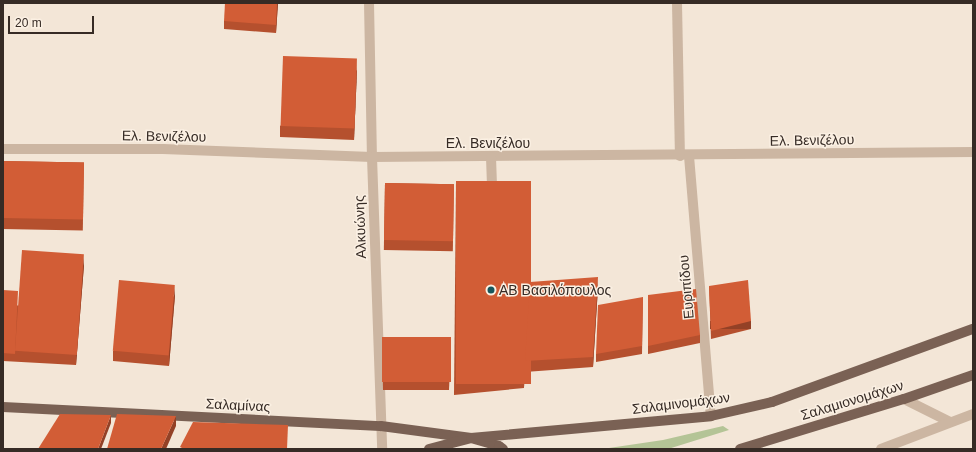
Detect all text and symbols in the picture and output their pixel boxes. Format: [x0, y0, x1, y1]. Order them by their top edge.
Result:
scale bar [10, 8, 96, 34]
text: 20 m [15, 16, 42, 30]
street label: Ελ. Βενιζέλου [122, 127, 206, 145]
street label: Ελ. Βενιζέλου [770, 131, 854, 149]
street label: Ελ. Βενιζέλου [446, 135, 530, 151]
street label: Αλκυώνης [350, 195, 370, 259]
street label: Ευριπίδου [675, 254, 697, 320]
place label: ΑΒ Βασιλόπουλος [499, 282, 611, 298]
marker: ΑΒ Βασιλόπουλος [486, 285, 496, 295]
street label: Σαλαμιονομάχων [799, 376, 905, 424]
street label: Σαλαμινομάχων [631, 389, 731, 417]
street label: Σαλαμίνας [205, 395, 271, 415]

